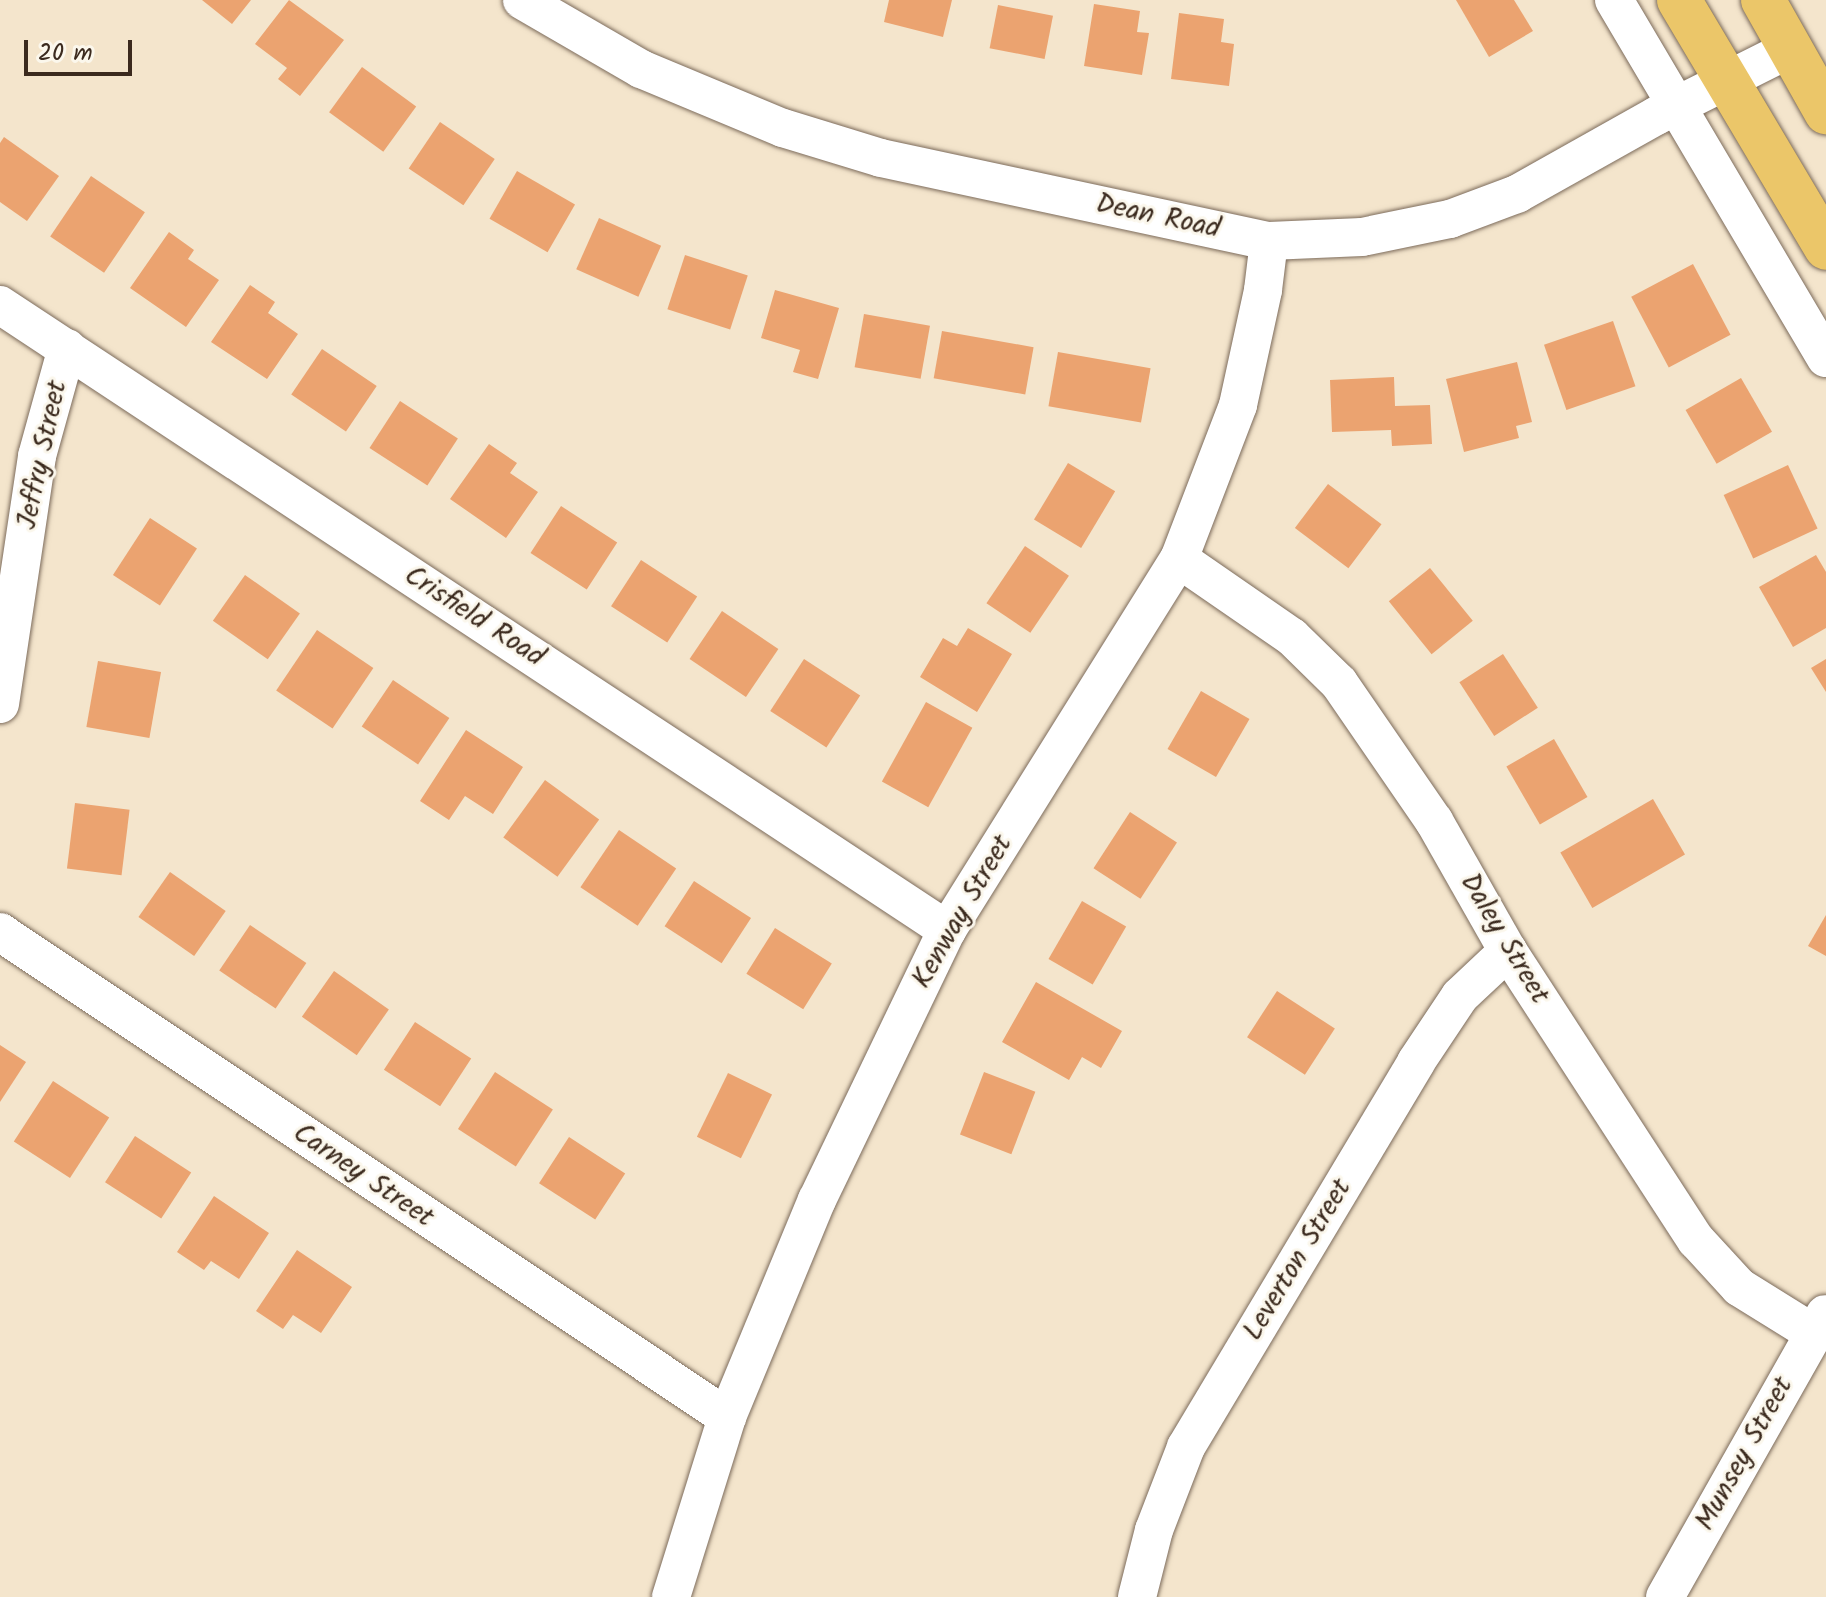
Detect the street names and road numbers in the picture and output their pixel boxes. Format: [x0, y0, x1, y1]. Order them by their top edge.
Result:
street label: Dean Road [1093, 187, 1223, 247]
street label: Jeffry Street [11, 377, 75, 533]
street label: Crisfield Road [398, 559, 550, 675]
street label: Kenway Street [906, 829, 1020, 995]
street label: Daley Street [1452, 868, 1556, 1010]
street label: Carney Street [286, 1117, 440, 1235]
street label: Leverton Street [1237, 1173, 1359, 1347]
street label: Munsey Street [1689, 1371, 1801, 1537]

